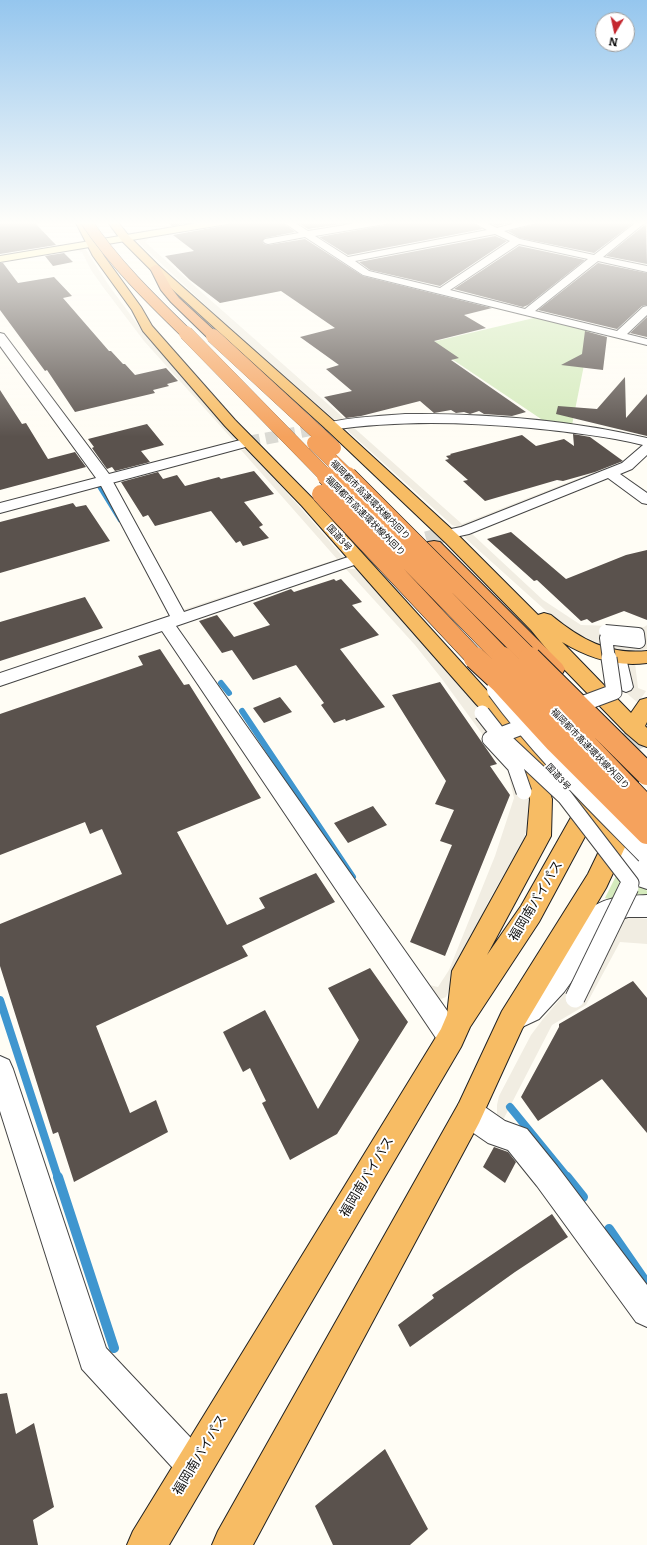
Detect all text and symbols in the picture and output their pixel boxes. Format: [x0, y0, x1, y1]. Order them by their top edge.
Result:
north arrow [595, 12, 635, 52]
text: N [607, 34, 619, 51]
street label: 福岡都市高速環状線内回り [328, 458, 412, 542]
street label: 福岡都市高速環状線外回り [323, 474, 407, 558]
street label: 国道3号 [324, 523, 354, 553]
street label: 福岡都市高速環状線外回り [549, 706, 631, 792]
street label: 国道3号 [543, 762, 573, 792]
street label: 福岡南バイパス [506, 858, 566, 944]
street label: 福岡南バイパス [337, 1134, 397, 1220]
street label: 福岡南バイパス [170, 1412, 230, 1498]

